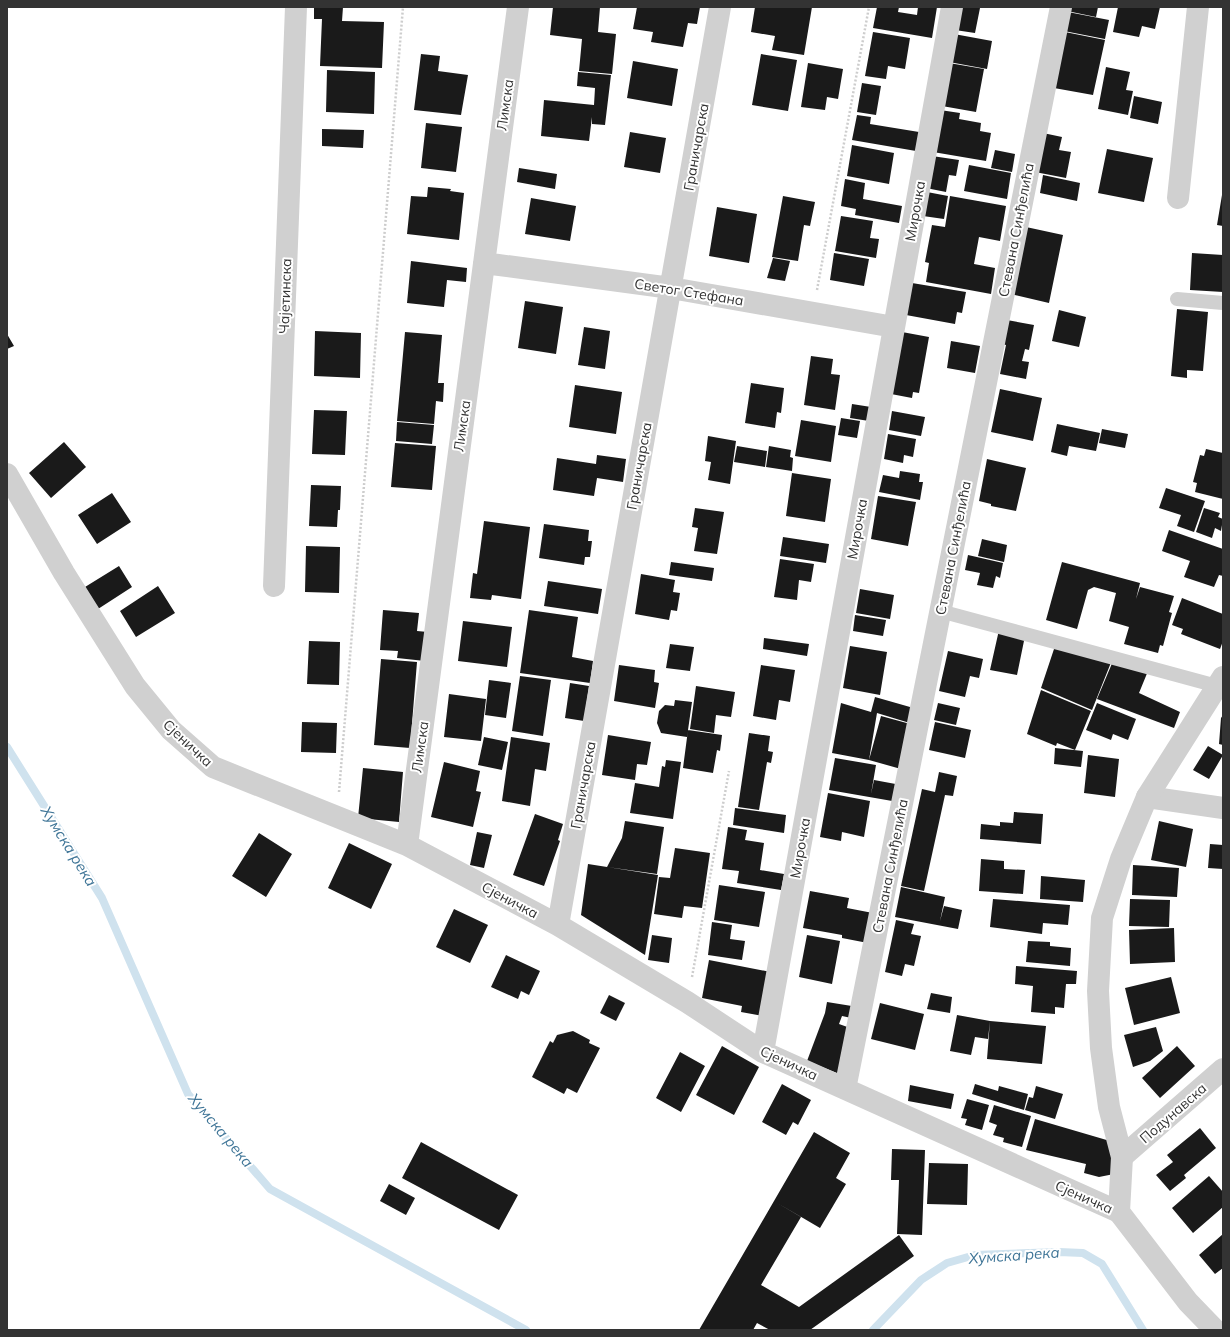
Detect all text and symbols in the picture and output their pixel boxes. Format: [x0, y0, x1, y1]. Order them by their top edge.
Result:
street label: Лимска [492, 78, 518, 132]
street label: Граничарска [679, 102, 713, 192]
street label: Стевана Синђелића [994, 161, 1038, 299]
street label: Мирочка [901, 179, 929, 243]
street label: Чајетинска [275, 258, 295, 334]
street label: Светог Стефана [633, 275, 745, 309]
street label: Лимска [449, 399, 475, 453]
street label: Граничарска [622, 421, 656, 511]
street label: Стевана Синђелића [931, 479, 975, 617]
street label: Мирочка [843, 497, 871, 561]
street label: Сјеничка [159, 715, 217, 771]
street label: Лимска [407, 720, 433, 774]
street label: Граничарска [566, 740, 600, 830]
street label: Стевана Синђелића [868, 797, 912, 935]
water label: Хумска река [36, 802, 101, 890]
street label: Мирочка [786, 816, 814, 880]
street label: Сјеничка [479, 878, 541, 922]
street label: Сјеничка [757, 1042, 821, 1084]
street label: Подунавска [1136, 1079, 1210, 1147]
water label: Хумска река [184, 1088, 258, 1171]
street label: Сјеничка [1052, 1176, 1116, 1218]
water label: Хумска река [967, 1242, 1060, 1268]

